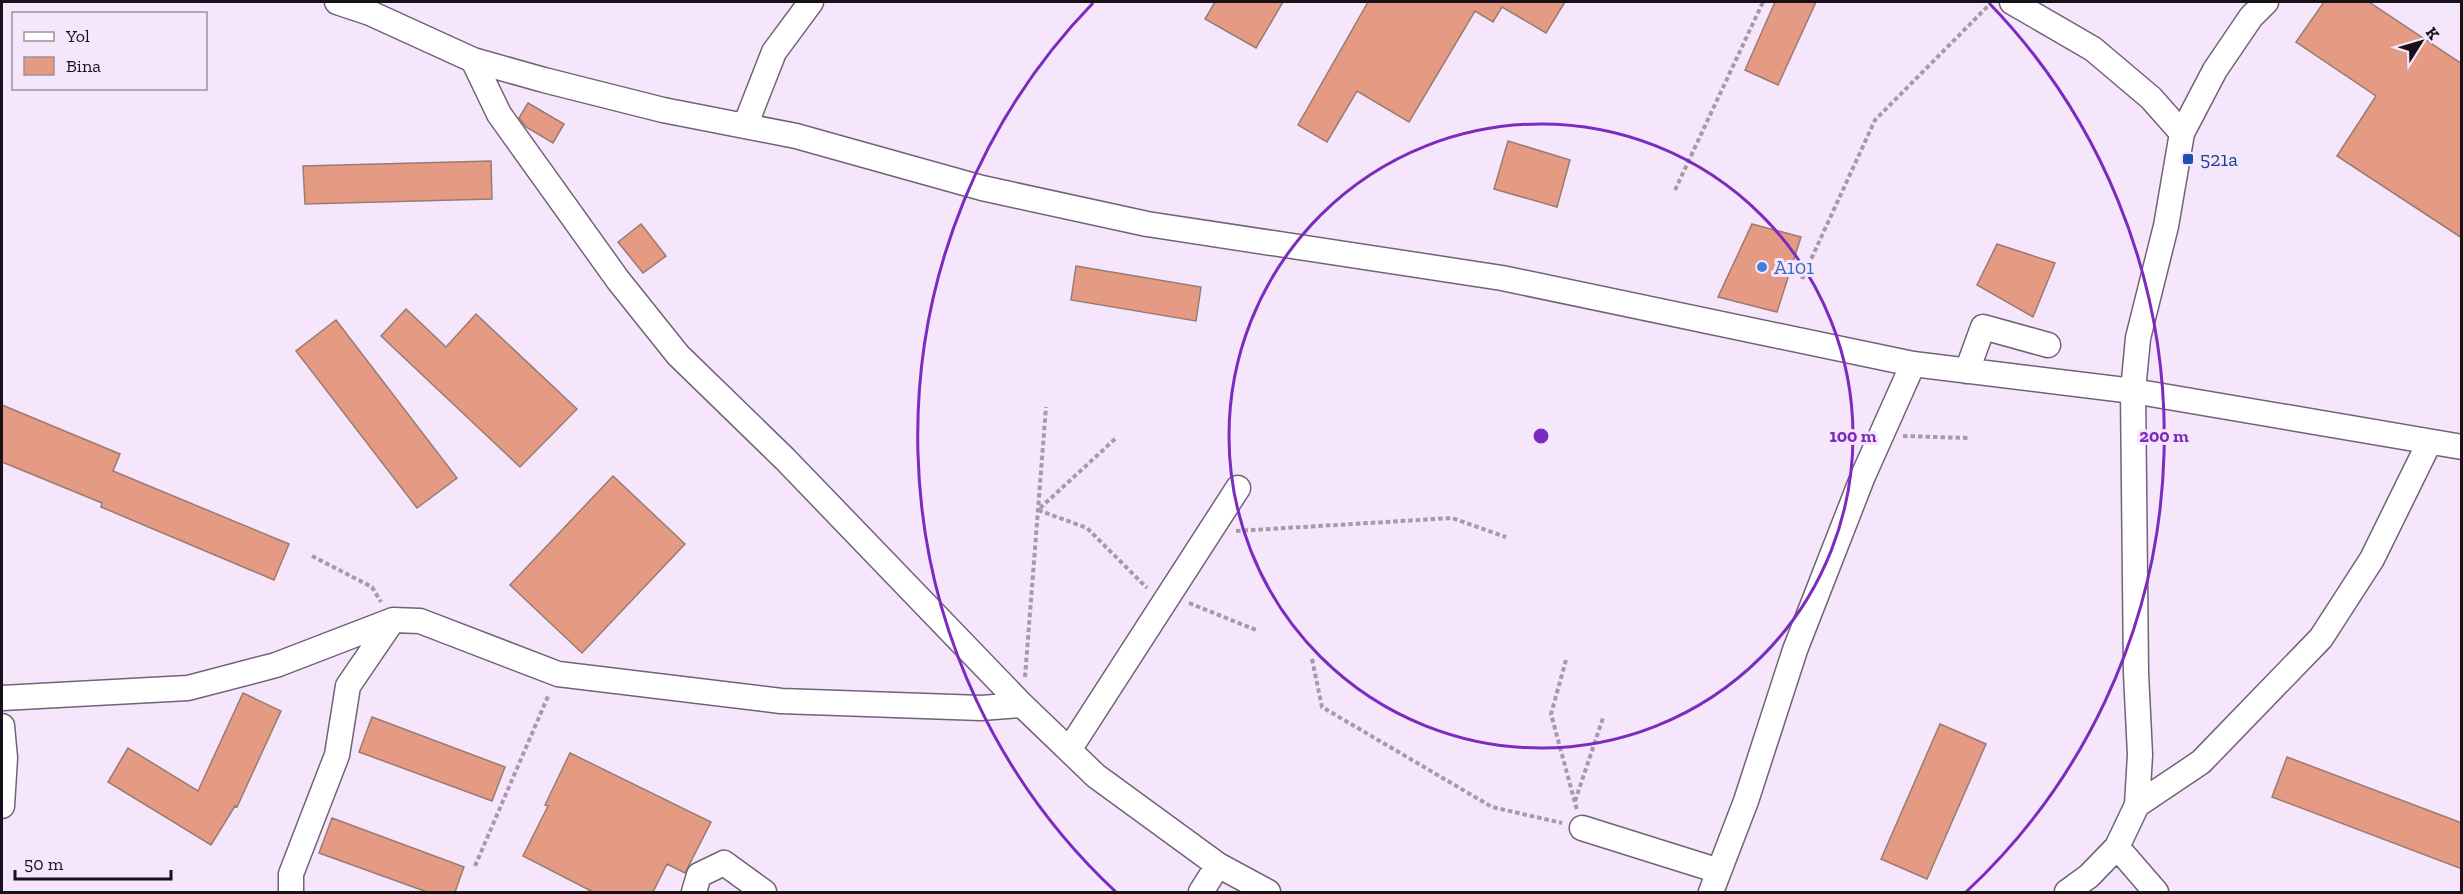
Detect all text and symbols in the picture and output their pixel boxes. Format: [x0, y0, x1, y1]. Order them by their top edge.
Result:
legend [12, 12, 207, 90]
north arrow [2391, 12, 2451, 72]
text: K [2422, 23, 2444, 43]
text: Yol [65, 25, 90, 47]
text: Bina [66, 55, 101, 77]
place label: 521a [2200, 147, 2238, 171]
marker: 521a [2181, 152, 2195, 166]
place label: A101 [1774, 255, 1814, 279]
marker: A101 [1755, 260, 1769, 274]
text: 100 m [1829, 425, 1877, 447]
text: 200 m [2139, 425, 2189, 447]
centre of rings [1531, 426, 1551, 446]
scale bar [15, 843, 171, 881]
text: 50 m [24, 853, 64, 875]

